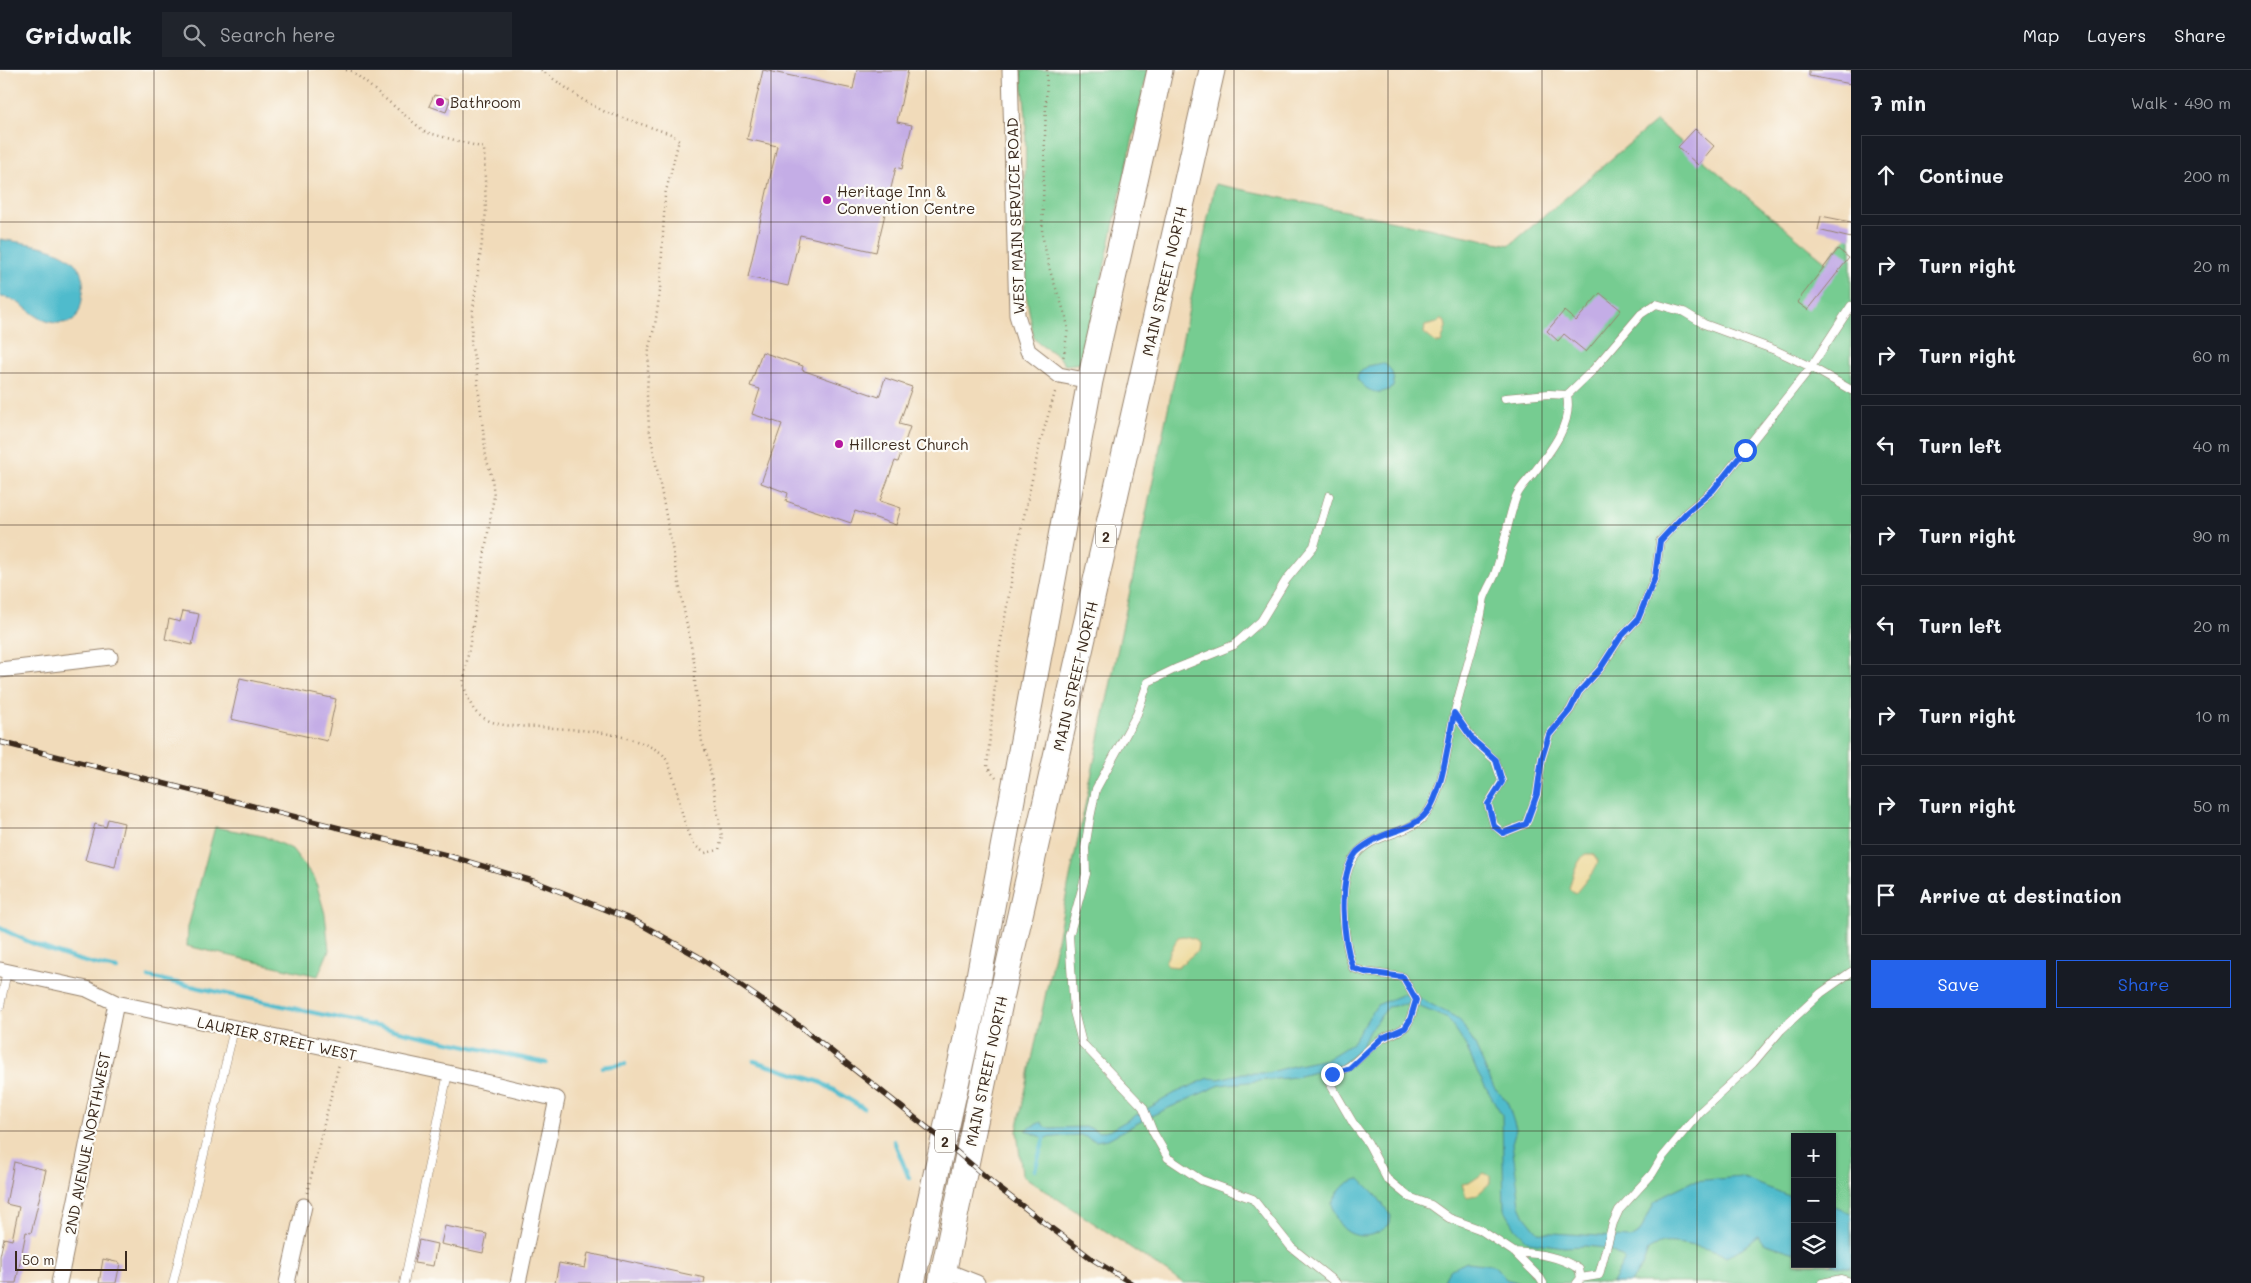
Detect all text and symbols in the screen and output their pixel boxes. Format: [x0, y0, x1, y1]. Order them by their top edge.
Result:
search box [162, 12, 512, 57]
text: Gridwalk [25, 19, 132, 50]
icon: search [180, 21, 208, 49]
text: Search here [220, 22, 336, 47]
text: Map [2023, 23, 2059, 47]
text: Layers [2087, 23, 2146, 47]
text: Share [2174, 23, 2226, 47]
text: 7 min [1871, 89, 1926, 116]
place label: Bathroom [450, 92, 521, 112]
text: Walk · 490 m [2131, 92, 2231, 113]
marker: Bathroom [434, 96, 446, 108]
street label: WEST MAIN SERVICE ROAD [1002, 117, 1028, 315]
icon: ahead [1872, 161, 1900, 189]
text: Continue [1919, 163, 2004, 188]
text: 200 m [2183, 165, 2230, 186]
place label: Heritage Inn & Convention Centre [837, 181, 975, 218]
marker: Heritage Inn & Convention Centre [821, 194, 833, 206]
street label: MAIN STREET NORTH [1137, 204, 1191, 358]
icon: right [1872, 251, 1900, 279]
text: Turn right [1919, 253, 2016, 278]
text: 20 m [2193, 255, 2230, 276]
icon: right [1872, 341, 1900, 369]
text: Turn right [1919, 343, 2016, 368]
text: 60 m [2193, 345, 2230, 366]
icon: left [1872, 431, 1900, 459]
text: Turn left [1919, 433, 2002, 458]
place label: Hillcrest Church [849, 434, 968, 454]
text: 40 m [2193, 435, 2230, 456]
marker: Hillcrest Church [833, 438, 845, 450]
route start [1734, 439, 1757, 462]
icon: right [1872, 521, 1900, 549]
text: Turn right [1919, 523, 2016, 548]
road number: 2 [1096, 524, 1116, 548]
text: 90 m [2193, 525, 2230, 546]
street label: MAIN STREET NORTH [1048, 599, 1102, 753]
icon: left [1872, 611, 1900, 639]
text: Turn left [1919, 613, 2002, 638]
text: 20 m [2193, 615, 2230, 636]
icon: right [1872, 701, 1900, 729]
text: Turn right [1919, 703, 2016, 728]
text: 10 m [2195, 705, 2230, 726]
icon: right [1872, 791, 1900, 819]
text: Turn right [1919, 793, 2016, 818]
text: 50 m [2193, 795, 2230, 816]
icon: arrive [1872, 881, 1900, 909]
text: Arrive at destination [1919, 883, 2122, 908]
button: Save [1871, 960, 2046, 1008]
button: Share [2056, 960, 2231, 1008]
street label: MAIN STREET NORTH [960, 994, 1012, 1148]
street label: LAURIER STREET WEST [195, 1011, 359, 1065]
street label: 2ND AVENUE NORTHWEST [59, 1050, 115, 1236]
route end [1321, 1063, 1344, 1086]
road number: 2 [935, 1130, 955, 1152]
map controls [1791, 1133, 1836, 1268]
button: + [1791, 1133, 1836, 1178]
button: − [1791, 1178, 1836, 1223]
button: layers [1791, 1223, 1836, 1268]
scale bar [15, 1248, 128, 1271]
text: 50 m [22, 1250, 54, 1269]

